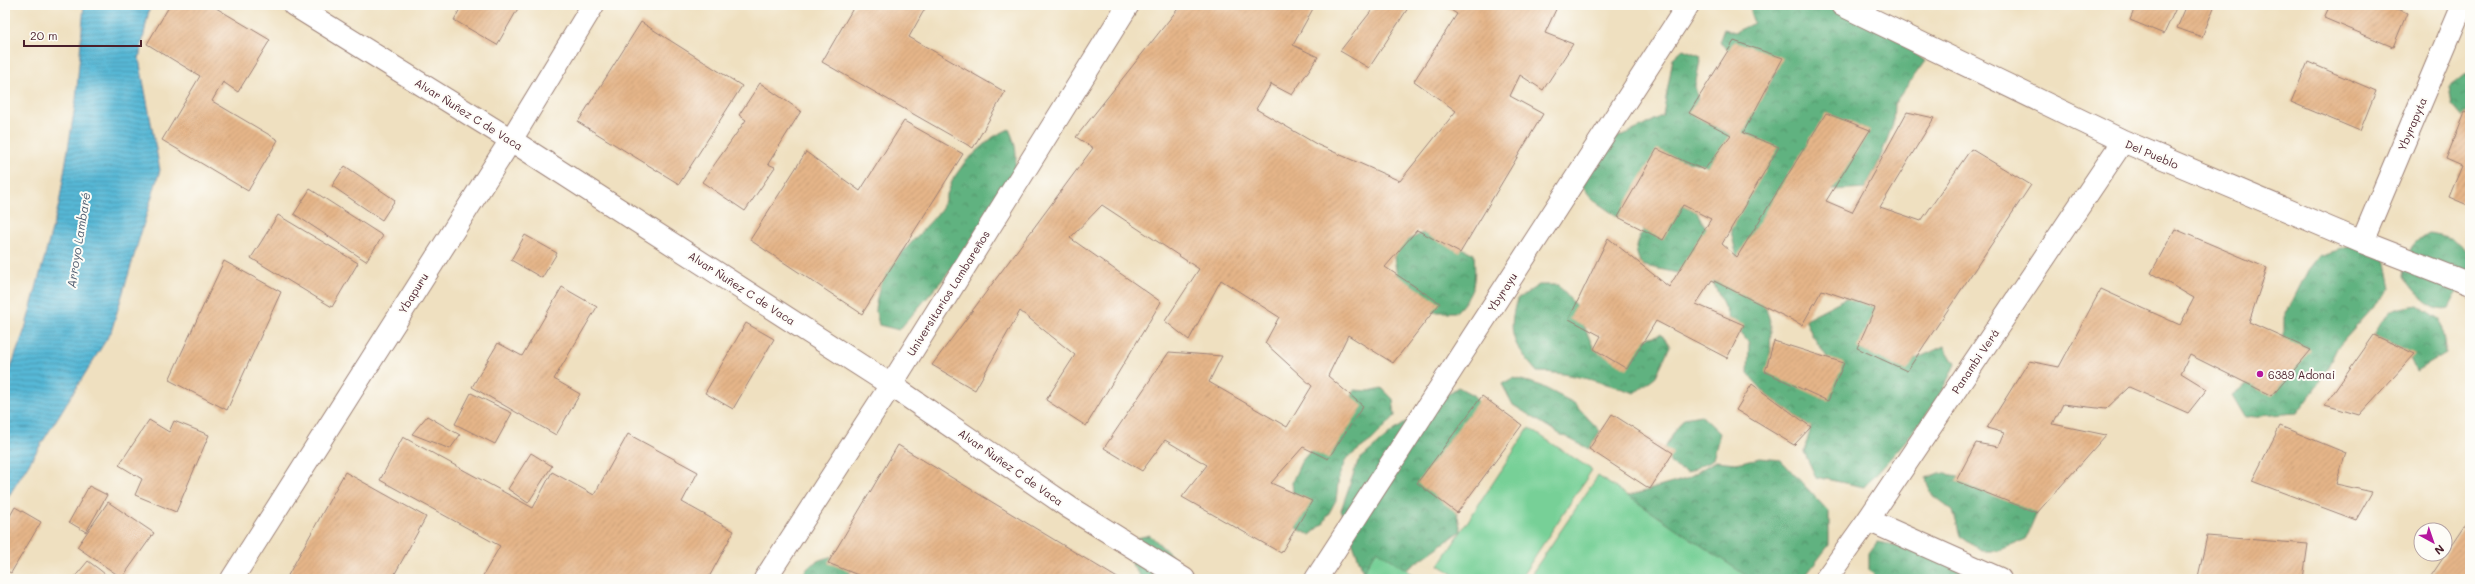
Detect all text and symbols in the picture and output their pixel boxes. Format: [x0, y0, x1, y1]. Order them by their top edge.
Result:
scale bar [24, 22, 141, 48]
text: 20 m [30, 27, 58, 43]
street label: Alvar Ñuñez C de Vaca [412, 75, 526, 153]
street label: Ybyrapyta [2394, 95, 2430, 153]
street label: Del Pueblo [2123, 136, 2181, 172]
water label: Arroyo Lambaré [63, 191, 93, 289]
street label: Universitarios Lambareños [903, 227, 993, 359]
street label: Alvar Ñuñez C de Vaca [686, 248, 798, 328]
street label: Ybyrayu [1484, 269, 1520, 315]
street label: Ybapuru [395, 270, 431, 316]
street label: Panambi Verá [1948, 325, 2002, 396]
place label: 6389 Adonai [2268, 367, 2335, 382]
marker: 6389 Adonai [2255, 369, 2265, 379]
street label: Alvar Ñuñez C de Vaca [956, 425, 1066, 509]
north arrow [2413, 522, 2453, 562]
text: N [2432, 542, 2448, 558]

